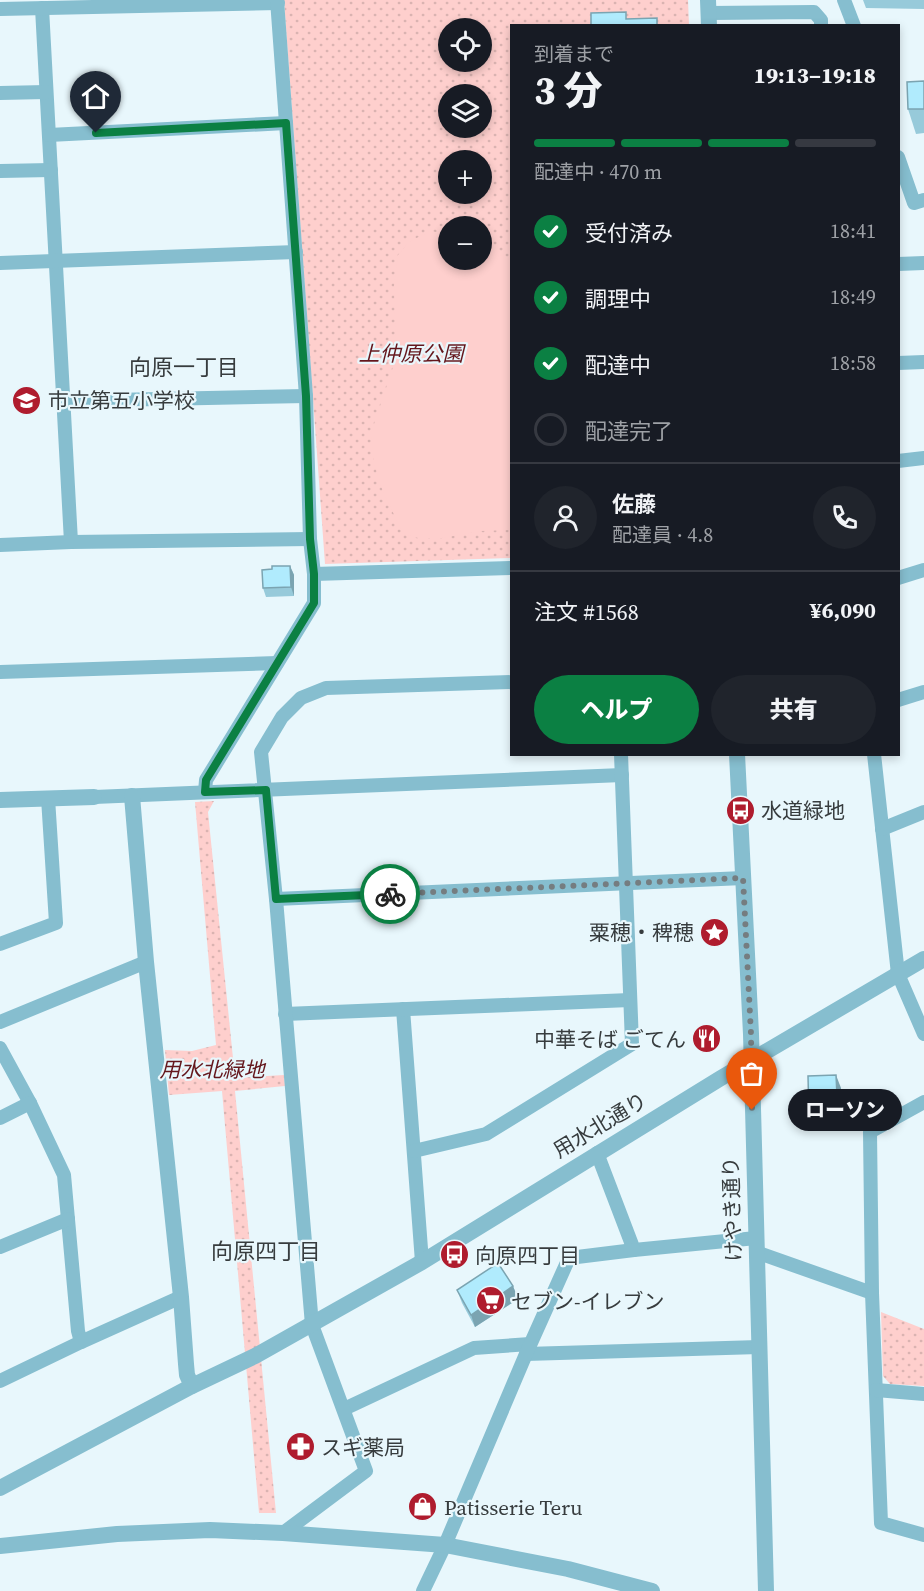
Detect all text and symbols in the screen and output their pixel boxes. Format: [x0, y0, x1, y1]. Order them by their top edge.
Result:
map controls [438, 18, 492, 270]
button: locate [438, 18, 492, 72]
text: 到着まで [534, 40, 614, 68]
text: 19:13–19:18 [754, 60, 876, 90]
text: 3 分 [534, 64, 603, 117]
pin [70, 71, 121, 133]
icon: home [79, 80, 112, 113]
button: layers [438, 84, 492, 138]
button: + [438, 150, 492, 204]
text: 配達中 · 470 m [534, 158, 662, 186]
icon: check [534, 215, 567, 248]
button: − [438, 216, 492, 270]
text: 18:41 [830, 217, 876, 245]
text: 受付済み [585, 218, 673, 248]
icon: check [534, 281, 567, 314]
text: 18:49 [830, 283, 876, 311]
text: 調理中 [585, 284, 651, 314]
park label: 上仲原公園 [359, 339, 466, 368]
icon: check [534, 347, 567, 380]
text: 18:58 [830, 349, 876, 377]
text: 配達中 [585, 350, 651, 380]
district label: 向原一丁目 [129, 352, 239, 382]
school or university icon: 市立第五小学校 [11, 384, 43, 416]
place label: 市立第五小学校 [48, 386, 195, 415]
text: 配達完了 [585, 416, 673, 446]
button: person [534, 486, 597, 549]
button: phone [813, 486, 876, 549]
text: 佐藤 [612, 489, 656, 519]
text: 配達員 · 4.8 [612, 521, 713, 549]
text: ¥6,090 [810, 595, 876, 625]
text: 注文 #1568 [534, 597, 639, 627]
button: ヘルプ [534, 675, 699, 744]
button: 共有 [711, 675, 876, 744]
bus stop icon: 水道緑地 [724, 794, 756, 826]
place label: 水道緑地 [761, 796, 845, 825]
courier [360, 864, 420, 924]
icon: bike [374, 878, 407, 911]
place icon: 粟穂・稗穂 [699, 916, 731, 948]
place label: 粟穂・稗穂 [589, 918, 694, 947]
restaurant icon: 中華そば ごてん [691, 1023, 723, 1055]
place label: 中華そば ごてん [534, 1025, 686, 1054]
pin [726, 1048, 777, 1110]
park label: 用水北緑地 [160, 1055, 266, 1084]
icon: bag [735, 1057, 768, 1090]
street label: 用水北通り [548, 1086, 652, 1164]
callout: ローソン [788, 1089, 902, 1131]
text: ローソン [805, 1096, 885, 1124]
street label: けやき通り [716, 1156, 748, 1262]
district label: 向原四丁目 [211, 1236, 321, 1266]
bus stop icon: 向原四丁目 [438, 1239, 470, 1271]
place label: 向原四丁目 [475, 1241, 580, 1270]
supermarket icon: セブン-イレブン [474, 1285, 506, 1317]
place label: セブン-イレブン [511, 1287, 665, 1316]
pharmacy icon: スギ薬局 [284, 1431, 316, 1463]
place label: スギ薬局 [321, 1433, 405, 1462]
shop icon: Patisserie Teru [407, 1491, 439, 1523]
place label: Patisserie Teru [444, 1493, 582, 1522]

